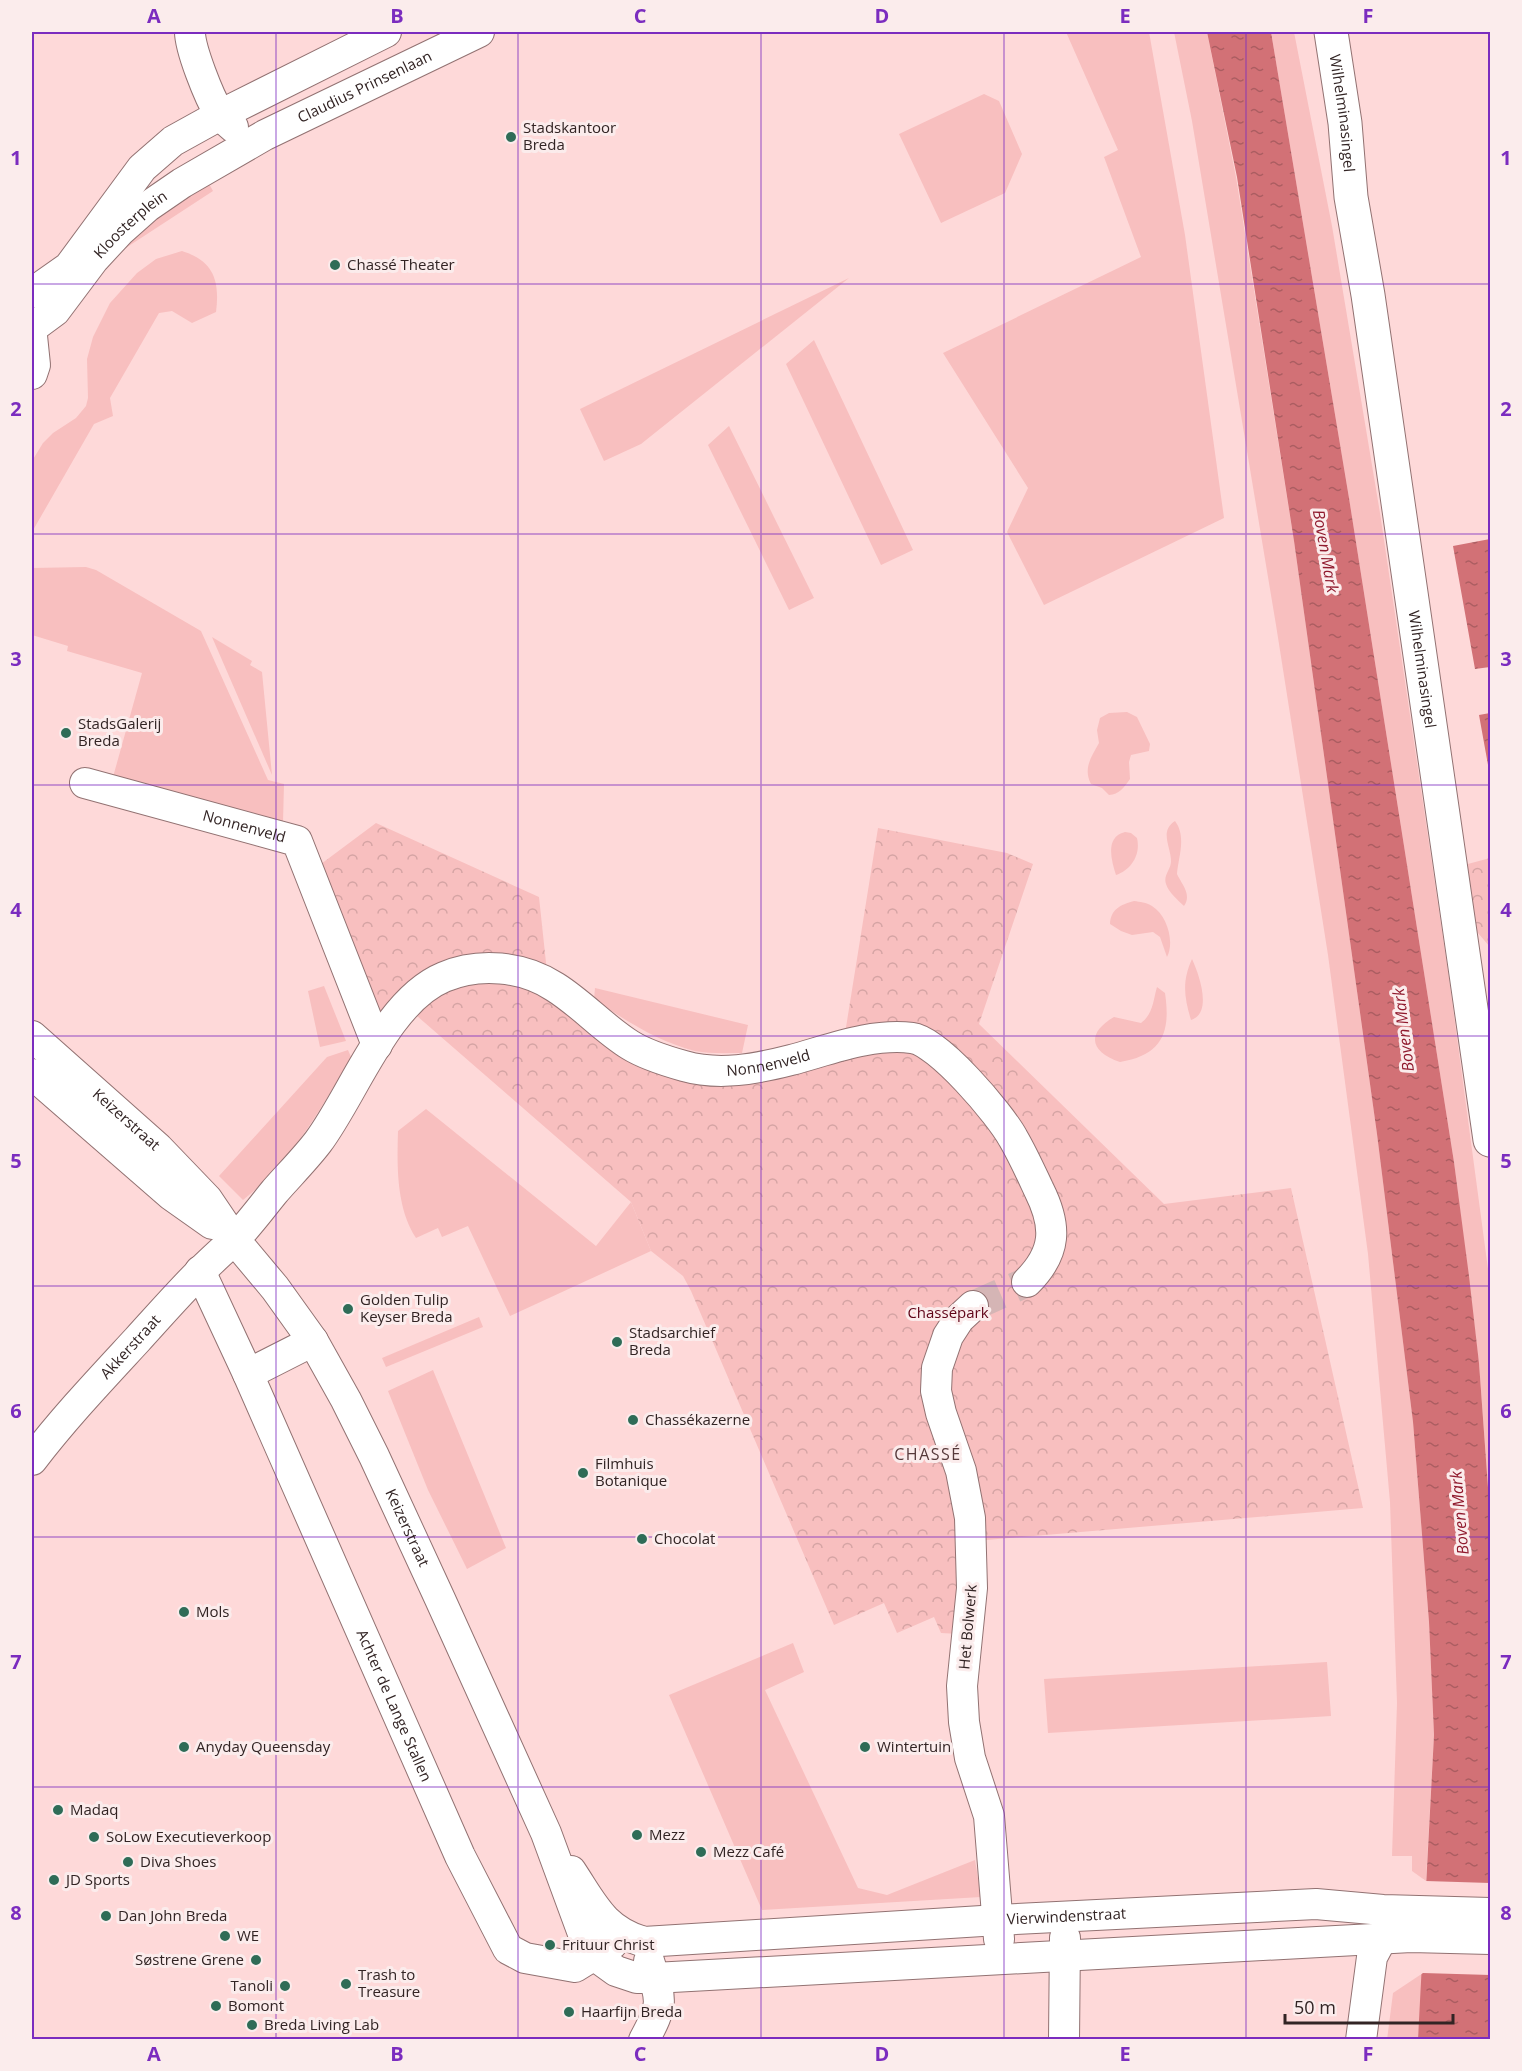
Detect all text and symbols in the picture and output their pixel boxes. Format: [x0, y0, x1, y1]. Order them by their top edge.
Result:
text: A [147, 2, 161, 29]
text: B [390, 2, 404, 29]
text: C [634, 2, 647, 29]
text: D [875, 2, 889, 29]
text: E [1119, 2, 1131, 29]
text: F [1363, 2, 1373, 29]
street label: Claudius Prinsenlaan [294, 45, 435, 127]
street label: Wilhelminasingel [1326, 53, 1360, 173]
place label: Stadskantoor Breda [523, 117, 616, 154]
marker: Stadskantoor Breda [504, 130, 518, 144]
text: 1 [10, 144, 22, 171]
text: 1 [1500, 144, 1512, 171]
street label: Kloosterplein [89, 185, 171, 262]
place label: Chassé Theater [347, 254, 455, 274]
marker: Chassé Theater [328, 258, 342, 272]
text: 2 [10, 395, 22, 422]
text: 2 [1500, 395, 1512, 422]
water label: Boven Mark [1308, 508, 1344, 595]
street label: Wilhelminasingel [1405, 609, 1441, 729]
text: 3 [10, 645, 22, 672]
text: 3 [1500, 645, 1512, 672]
place label: StadsGalerij Breda [78, 713, 161, 750]
marker: StadsGalerij Breda [59, 726, 73, 740]
street label: Nonnenveld [201, 805, 288, 846]
text: 4 [10, 896, 22, 923]
text: 4 [1500, 896, 1512, 923]
water label: Boven Mark [1387, 986, 1419, 1073]
street label: Nonnenveld [726, 1044, 812, 1080]
street label: Keizerstraat [89, 1084, 165, 1154]
text: 5 [10, 1147, 22, 1174]
text: 5 [1500, 1147, 1512, 1174]
place label: Golden Tulip Keyser Breda [360, 1289, 452, 1326]
marker: Golden Tulip Keyser Breda [341, 1302, 355, 1316]
park label: Chassépark [907, 1302, 989, 1322]
street label: Akkerstraat [95, 1310, 164, 1383]
place label: Stadsarchief Breda [629, 1322, 716, 1359]
marker: Stadsarchief Breda [610, 1335, 624, 1349]
text: 6 [10, 1397, 22, 1424]
text: 6 [1500, 1397, 1512, 1424]
place label: Chassékazerne [645, 1409, 750, 1429]
marker: Chassékazerne [626, 1413, 640, 1427]
district label: CHASSÉ [894, 1443, 962, 1465]
place label: Filmhuis Botanique [595, 1453, 667, 1490]
marker: Filmhuis Botanique [576, 1466, 590, 1480]
water label: Boven Mark [1444, 1469, 1474, 1556]
street label: Keizerstraat [381, 1485, 435, 1570]
place label: Chocolat [654, 1528, 715, 1548]
marker: Chocolat [635, 1532, 649, 1546]
street label: Het Bolwerk [953, 1583, 981, 1670]
place label: Mols [196, 1601, 229, 1621]
marker: Mols [177, 1605, 191, 1619]
street label: Achter de Lange Stallen [353, 1626, 437, 1785]
text: 7 [10, 1648, 22, 1675]
text: 7 [1500, 1648, 1512, 1675]
place label: Anyday Queensday [196, 1736, 331, 1756]
place label: Wintertuin [877, 1736, 951, 1756]
marker: Anyday Queensday [177, 1740, 191, 1754]
marker: Wintertuin [858, 1740, 872, 1754]
place label: Madaq [70, 1799, 119, 1819]
marker: Madaq [51, 1803, 65, 1817]
place label: Mezz [649, 1824, 685, 1844]
place label: SoLow Executieverkoop [106, 1826, 271, 1846]
marker: Mezz [630, 1828, 644, 1842]
marker: SoLow Executieverkoop [87, 1830, 101, 1844]
place label: Mezz Café [713, 1841, 784, 1861]
marker: Mezz Café [694, 1845, 708, 1859]
place label: Diva Shoes [140, 1851, 216, 1871]
marker: Diva Shoes [121, 1855, 135, 1869]
place label: JD Sports [64, 1869, 130, 1889]
marker: JD Sports [47, 1873, 61, 1887]
text: 8 [10, 1899, 22, 1926]
text: 8 [1500, 1899, 1512, 1926]
street label: Vierwindenstraat [1006, 1903, 1127, 1929]
place label: Dan John Breda [118, 1905, 227, 1925]
marker: Dan John Breda [99, 1909, 113, 1923]
place label: WE [237, 1925, 259, 1945]
marker: WE [218, 1929, 232, 1943]
place label: Frituur Christ [562, 1934, 655, 1954]
marker: Frituur Christ [543, 1938, 557, 1952]
place label: Søstrene Grene [135, 1949, 244, 1969]
marker: Søstrene Grene [249, 1953, 263, 1967]
place label: Trash to Treasure [358, 1964, 420, 2001]
place label: Tanoli [231, 1975, 273, 1995]
marker: Trash to Treasure [339, 1977, 353, 1991]
marker: Tanoli [278, 1979, 292, 1993]
scale bar [1285, 1987, 1453, 2025]
place label: Bomont [228, 1995, 284, 2015]
text: 50 m [1294, 1995, 1336, 2019]
marker: Bomont [209, 1999, 223, 2013]
place label: Haarfijn Breda [581, 2001, 682, 2021]
marker: Haarfijn Breda [562, 2005, 576, 2019]
place label: Breda Living Lab [264, 2014, 379, 2034]
marker: Breda Living Lab [245, 2018, 259, 2032]
text: A [147, 2040, 161, 2067]
text: B [390, 2040, 404, 2067]
text: C [634, 2040, 647, 2067]
text: D [875, 2040, 889, 2067]
text: E [1119, 2040, 1131, 2067]
text: F [1363, 2040, 1373, 2067]

